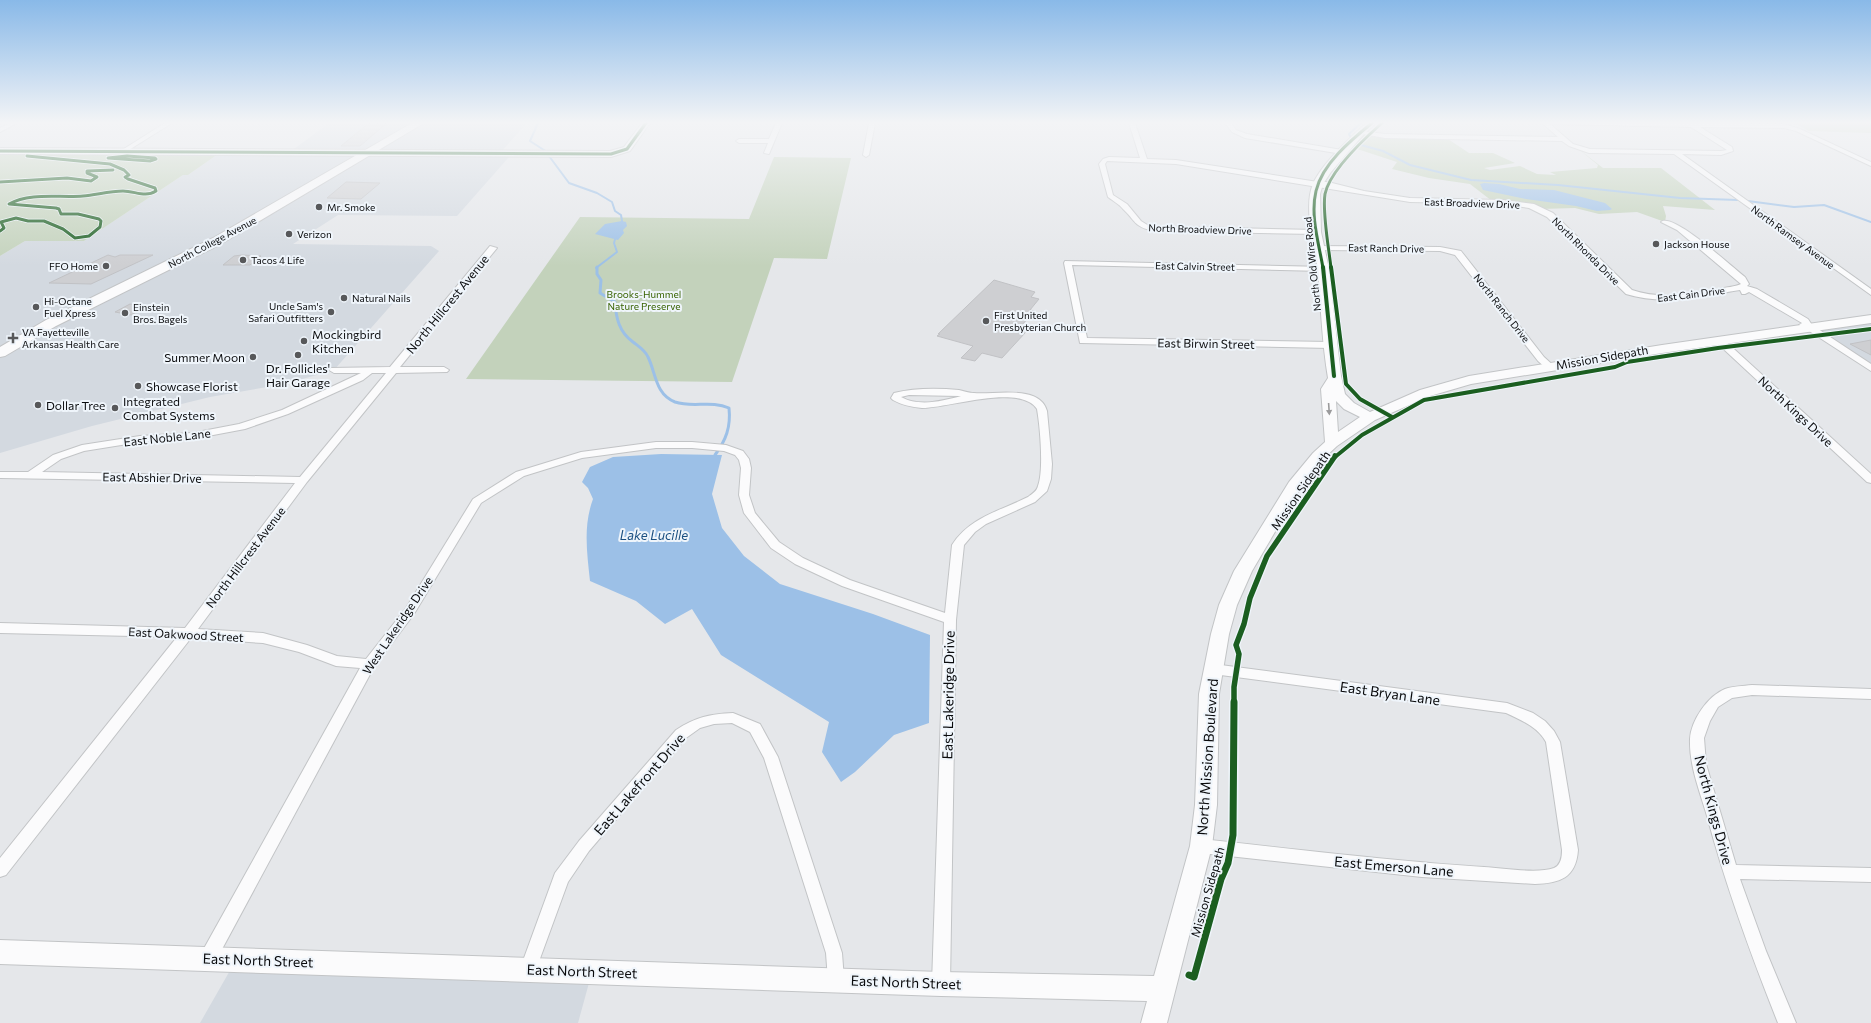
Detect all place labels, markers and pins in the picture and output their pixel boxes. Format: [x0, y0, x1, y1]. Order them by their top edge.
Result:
place label: Mr. Smoke [327, 201, 375, 213]
marker: Mr. Smoke [314, 202, 324, 212]
place label: Verizon [297, 228, 332, 240]
marker: Verizon [284, 229, 294, 239]
place label: Jackson House [1664, 238, 1730, 250]
marker: Jackson House [1651, 239, 1661, 249]
place label: Tacos 4 Life [251, 254, 304, 266]
marker: Tacos 4 Life [238, 255, 248, 265]
place label: FFO Home [49, 260, 98, 272]
marker: FFO Home [101, 261, 111, 271]
place label: Natural Nails [352, 292, 411, 304]
marker: Natural Nails [339, 293, 349, 303]
place label: Hi-Octane Fuel Xpress [44, 295, 96, 319]
place label: Uncle Sam's Safari Outfitters [248, 300, 323, 324]
place label: Einstein Bros. Bagels [133, 301, 188, 325]
marker: Hi-Octane Fuel Xpress [31, 302, 41, 312]
marker: Uncle Sam's Safari Outfitters [326, 307, 336, 317]
marker: Einstein Bros. Bagels [120, 308, 130, 318]
place label: First United Presbyterian Church [994, 309, 1086, 333]
marker: First United Presbyterian Church [981, 316, 991, 326]
place label: VA Fayetteville Arkansas Health Care [22, 326, 119, 350]
place label: Mockingbird Kitchen [312, 327, 381, 355]
marker: VA Fayetteville Arkansas Health Care [7, 332, 19, 344]
marker: Mockingbird Kitchen [299, 336, 309, 346]
place label: Summer Moon [164, 350, 245, 364]
marker: Dr. Follicles' Hair Garage [293, 350, 303, 360]
marker: Summer Moon [248, 352, 258, 362]
place label: Dr. Follicles' Hair Garage [266, 361, 330, 389]
place label: Showcase Florist [146, 379, 238, 393]
marker: Showcase Florist [133, 381, 143, 391]
place label: Integrated Combat Systems [123, 394, 215, 422]
place label: Dollar Tree [46, 398, 105, 412]
marker: Dollar Tree [33, 400, 43, 410]
marker: Integrated Combat Systems [110, 403, 120, 413]

